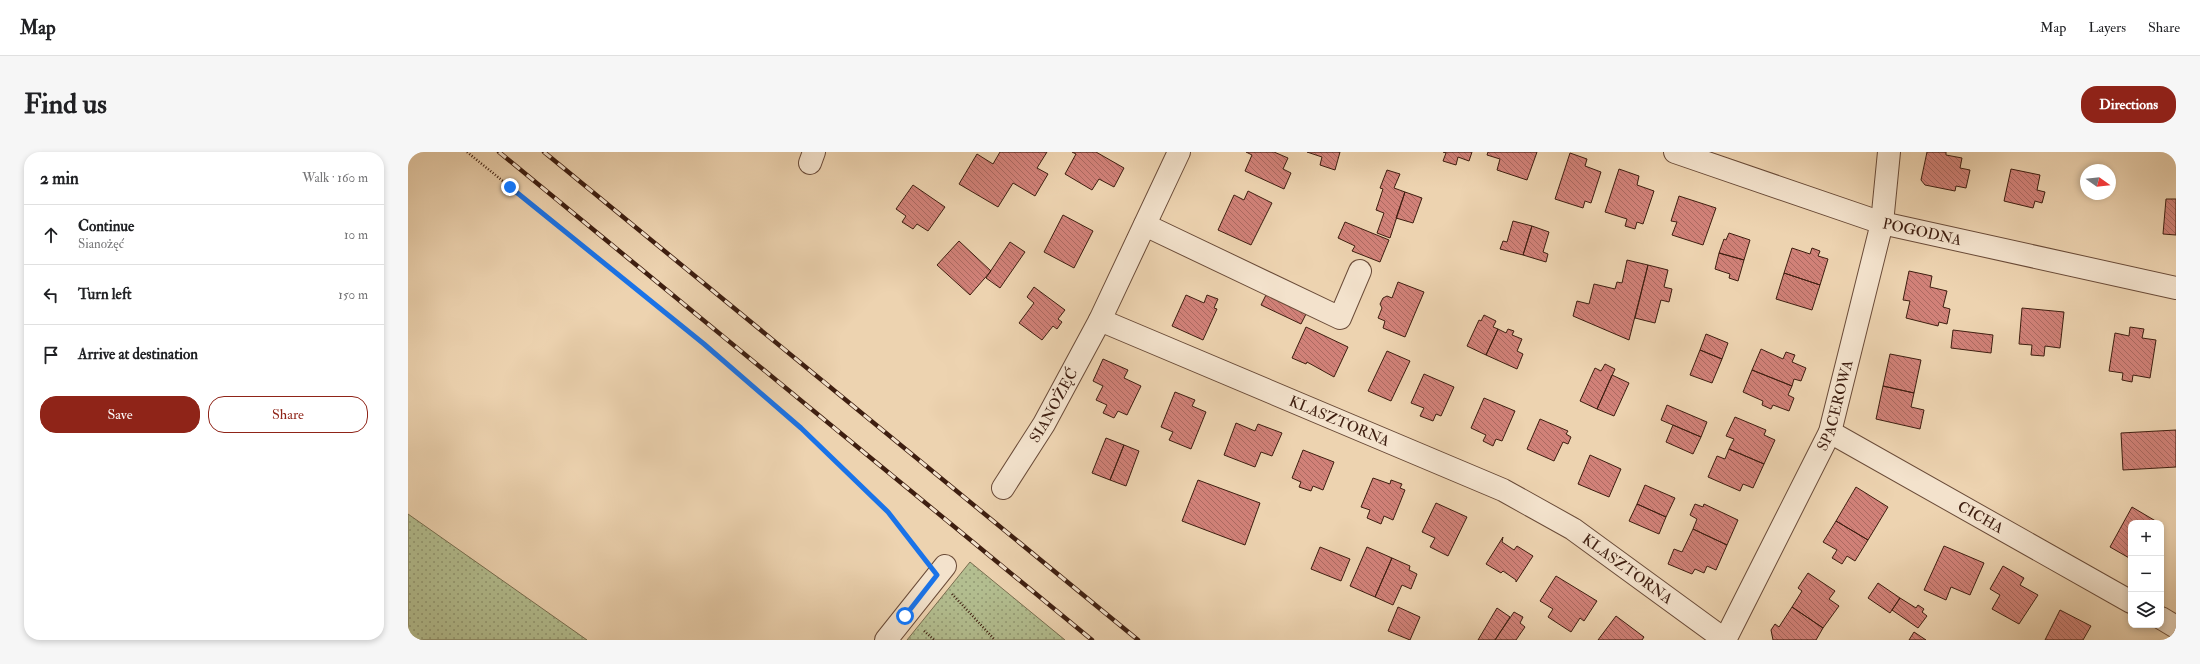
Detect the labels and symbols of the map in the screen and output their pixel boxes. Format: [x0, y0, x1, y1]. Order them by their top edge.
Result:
north arrow [2080, 164, 2116, 200]
route end [501, 178, 519, 196]
street label: POGODNA [1881, 214, 1964, 250]
street label: SPACEROWA [1813, 357, 1857, 454]
street label: SIANOŻĘĆ [1025, 364, 1082, 446]
street label: KLASZTORNA [1286, 391, 1393, 451]
street label: CICHA [1954, 497, 2007, 538]
street label: KLASZTORNA [1579, 529, 1677, 608]
route start [896, 607, 914, 625]

